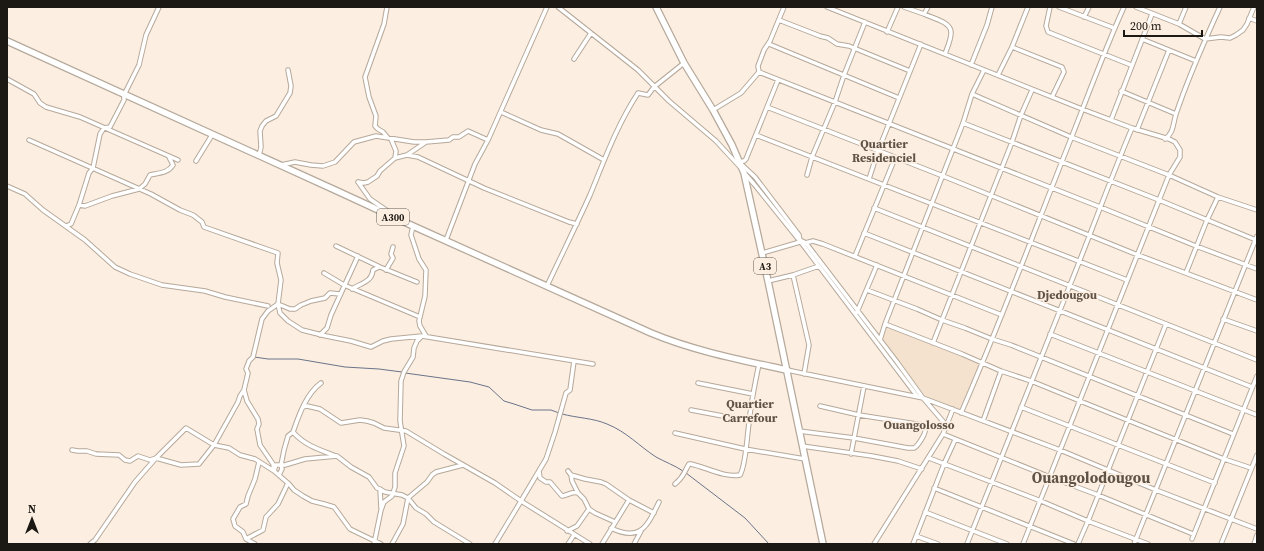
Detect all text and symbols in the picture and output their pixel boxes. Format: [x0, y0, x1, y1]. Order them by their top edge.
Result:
scale bar [1124, 12, 1202, 38]
text: 200 m [1130, 18, 1162, 34]
district label: Quartier Residenciel [852, 136, 916, 166]
road number: A300 [377, 209, 409, 225]
road number: A3 [754, 258, 776, 274]
district label: Djedougou [1037, 287, 1098, 303]
district label: Quartier Carrefour [723, 396, 778, 426]
district label: Ouangolosso [884, 417, 955, 433]
district label: Ouangolodougou [1032, 467, 1150, 488]
north arrow [12, 499, 52, 539]
text: N [28, 502, 36, 517]

